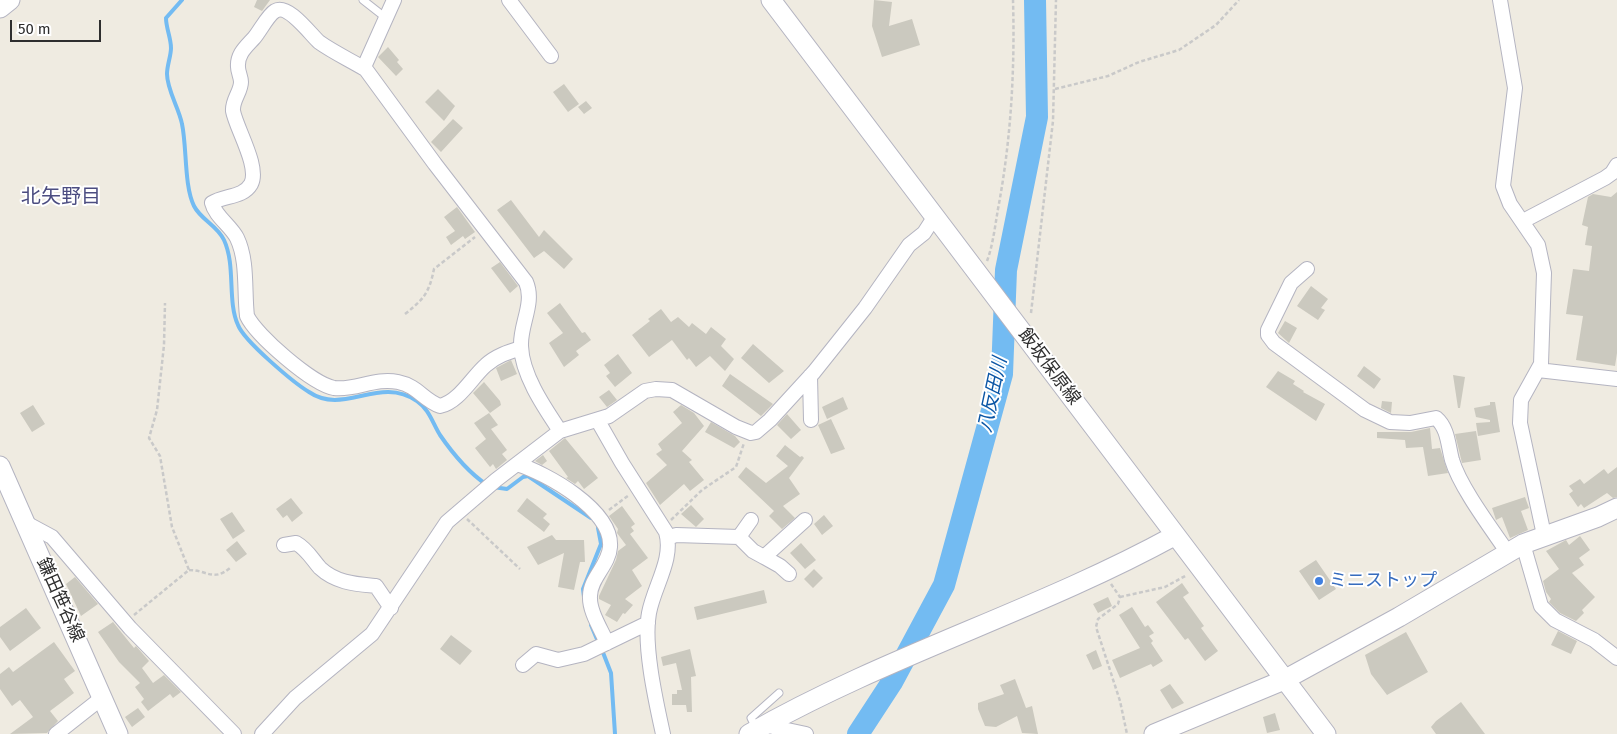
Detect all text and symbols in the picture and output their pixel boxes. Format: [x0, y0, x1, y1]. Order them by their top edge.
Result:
scale bar [12, 10, 104, 42]
text: 50 m [18, 20, 51, 38]
district label: 北矢野目 [21, 185, 101, 209]
street label: 飯坂保原線 [1013, 325, 1085, 409]
water label: 八反田川 [974, 355, 1012, 435]
street label: 鎌田笹谷線 [32, 554, 88, 646]
place label: ミニストップ [1329, 570, 1437, 592]
marker: ミニストップ [1313, 575, 1325, 587]

